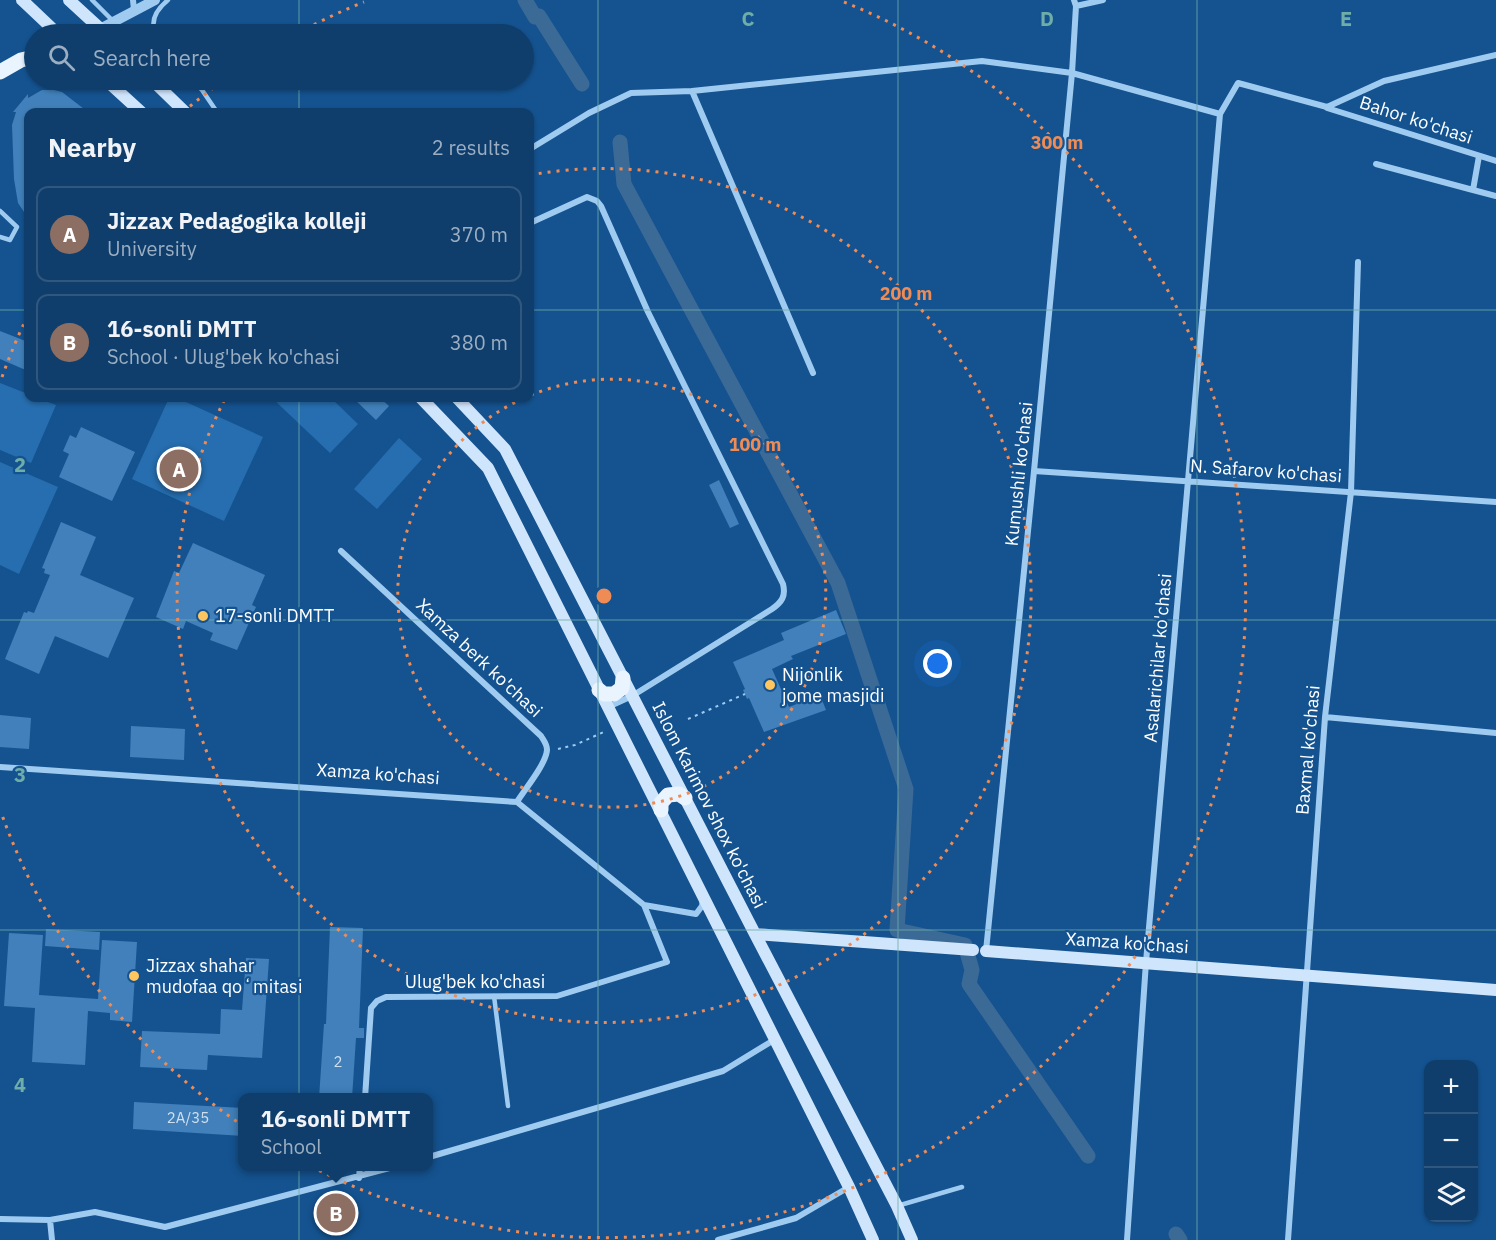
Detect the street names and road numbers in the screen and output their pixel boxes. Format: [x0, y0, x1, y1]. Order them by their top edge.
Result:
street label: Bahor ko'chasi [1357, 90, 1476, 149]
street label: Kumushli ko'chasi [999, 401, 1038, 547]
street label: N. Safarov ko'chasi [1189, 454, 1343, 487]
street label: Asalarichilar ko'chasi [1139, 572, 1176, 744]
street label: Xamza berk ko'chasi [411, 593, 547, 722]
street label: Baxmal ko'chasi [1290, 684, 1325, 816]
street label: Islom Karimov shox ko'chasi [647, 698, 772, 912]
street label: Xamza ko'chasi [316, 758, 440, 789]
street label: Xamza ko'chasi [1065, 927, 1189, 958]
street label: Ulug'bek ko'chasi [405, 970, 545, 993]

